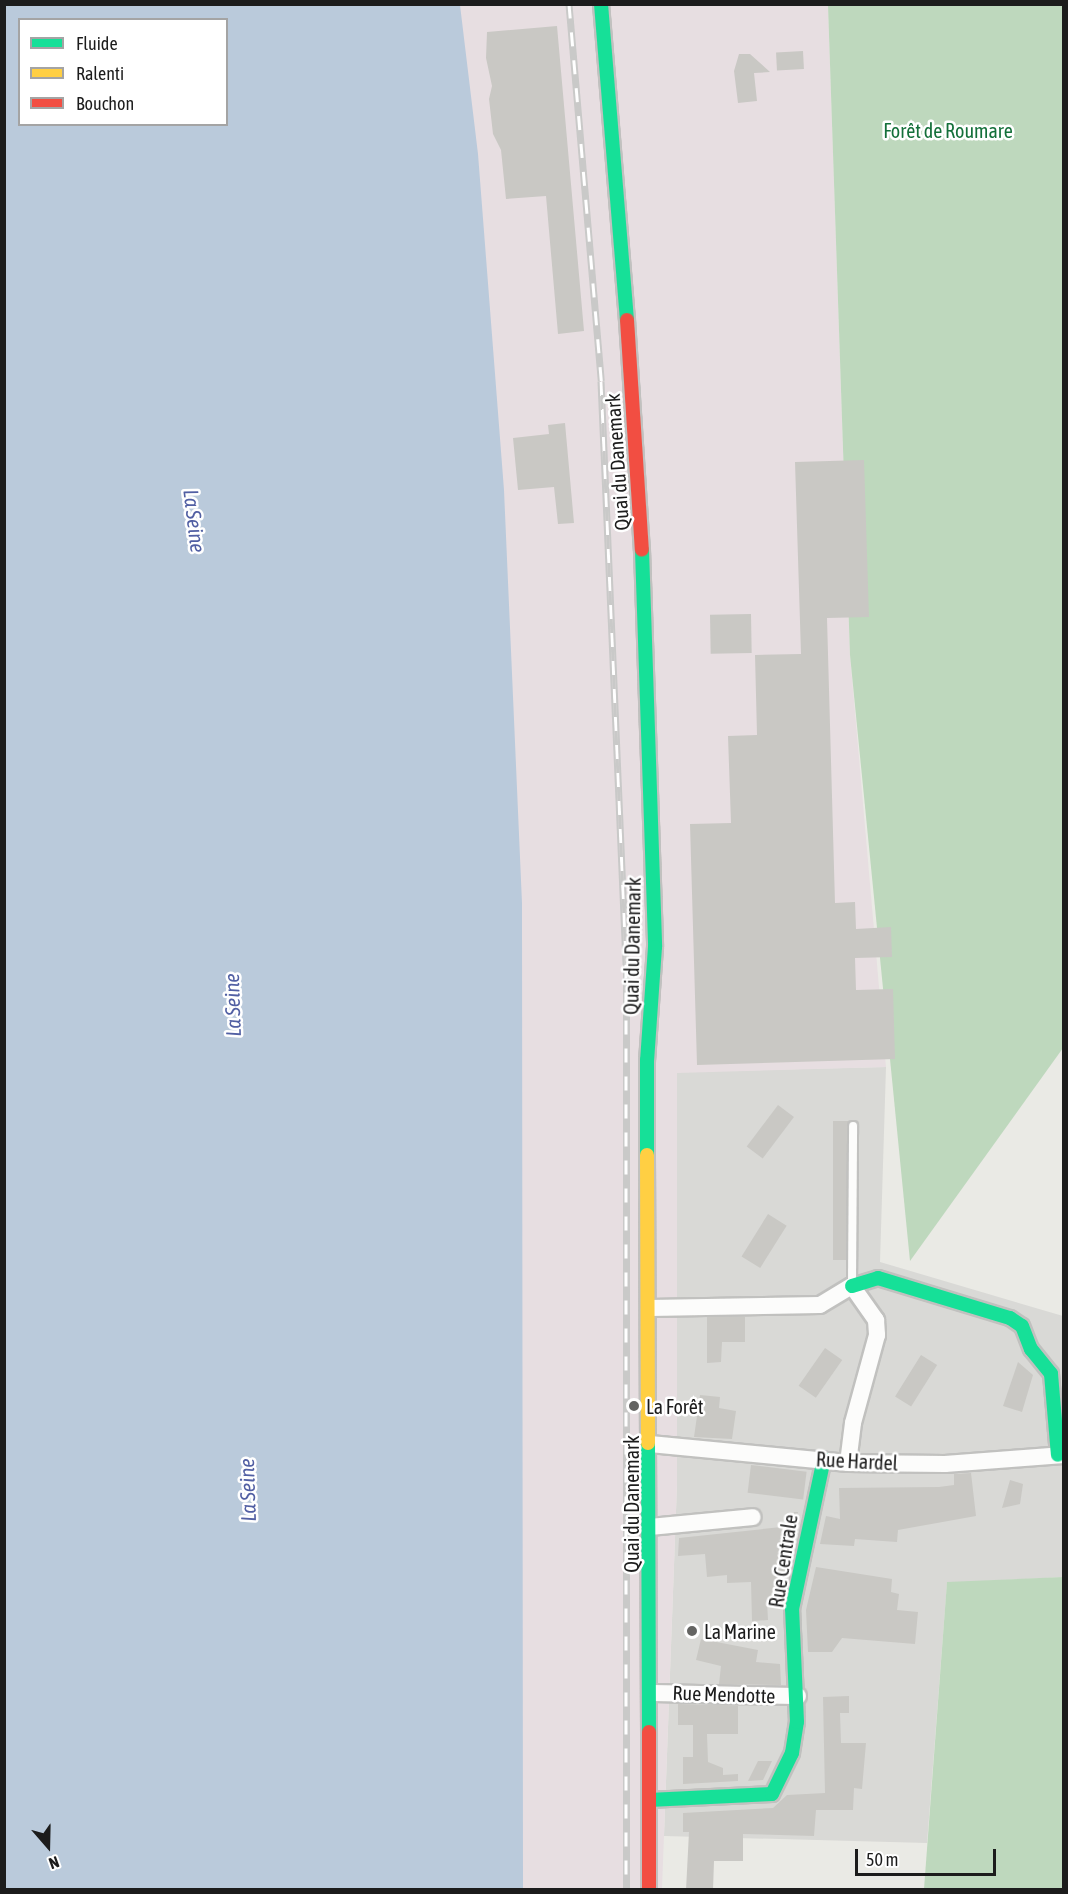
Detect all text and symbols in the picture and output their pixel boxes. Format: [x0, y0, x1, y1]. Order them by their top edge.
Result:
legend [18, 18, 228, 126]
text: Fluide [76, 33, 118, 54]
text: Ralenti [76, 63, 124, 84]
text: Bouchon [76, 93, 134, 114]
park label: Forêt de Roumare [883, 118, 1013, 142]
street label: Quai du Danemark [600, 393, 634, 531]
water label: La Seine [179, 488, 211, 554]
street label: Quai du Danemark [619, 877, 645, 1015]
water label: La Seine [218, 973, 246, 1037]
place label: La Forêt [646, 1394, 704, 1418]
marker: La Forêt [627, 1399, 641, 1413]
street label: Quai du Danemark [619, 1435, 643, 1573]
street label: Rue Hardel [815, 1447, 899, 1475]
water label: La Seine [233, 1458, 261, 1522]
street label: Rue Centrale [764, 1513, 802, 1609]
place label: La Marine [704, 1619, 776, 1643]
marker: La Marine [685, 1624, 699, 1638]
street label: Rue Mendotte [672, 1680, 776, 1708]
north arrow [18, 1816, 78, 1876]
scale bar [858, 1837, 999, 1875]
text: 50 m [866, 1849, 898, 1870]
text: N [47, 1853, 62, 1873]

